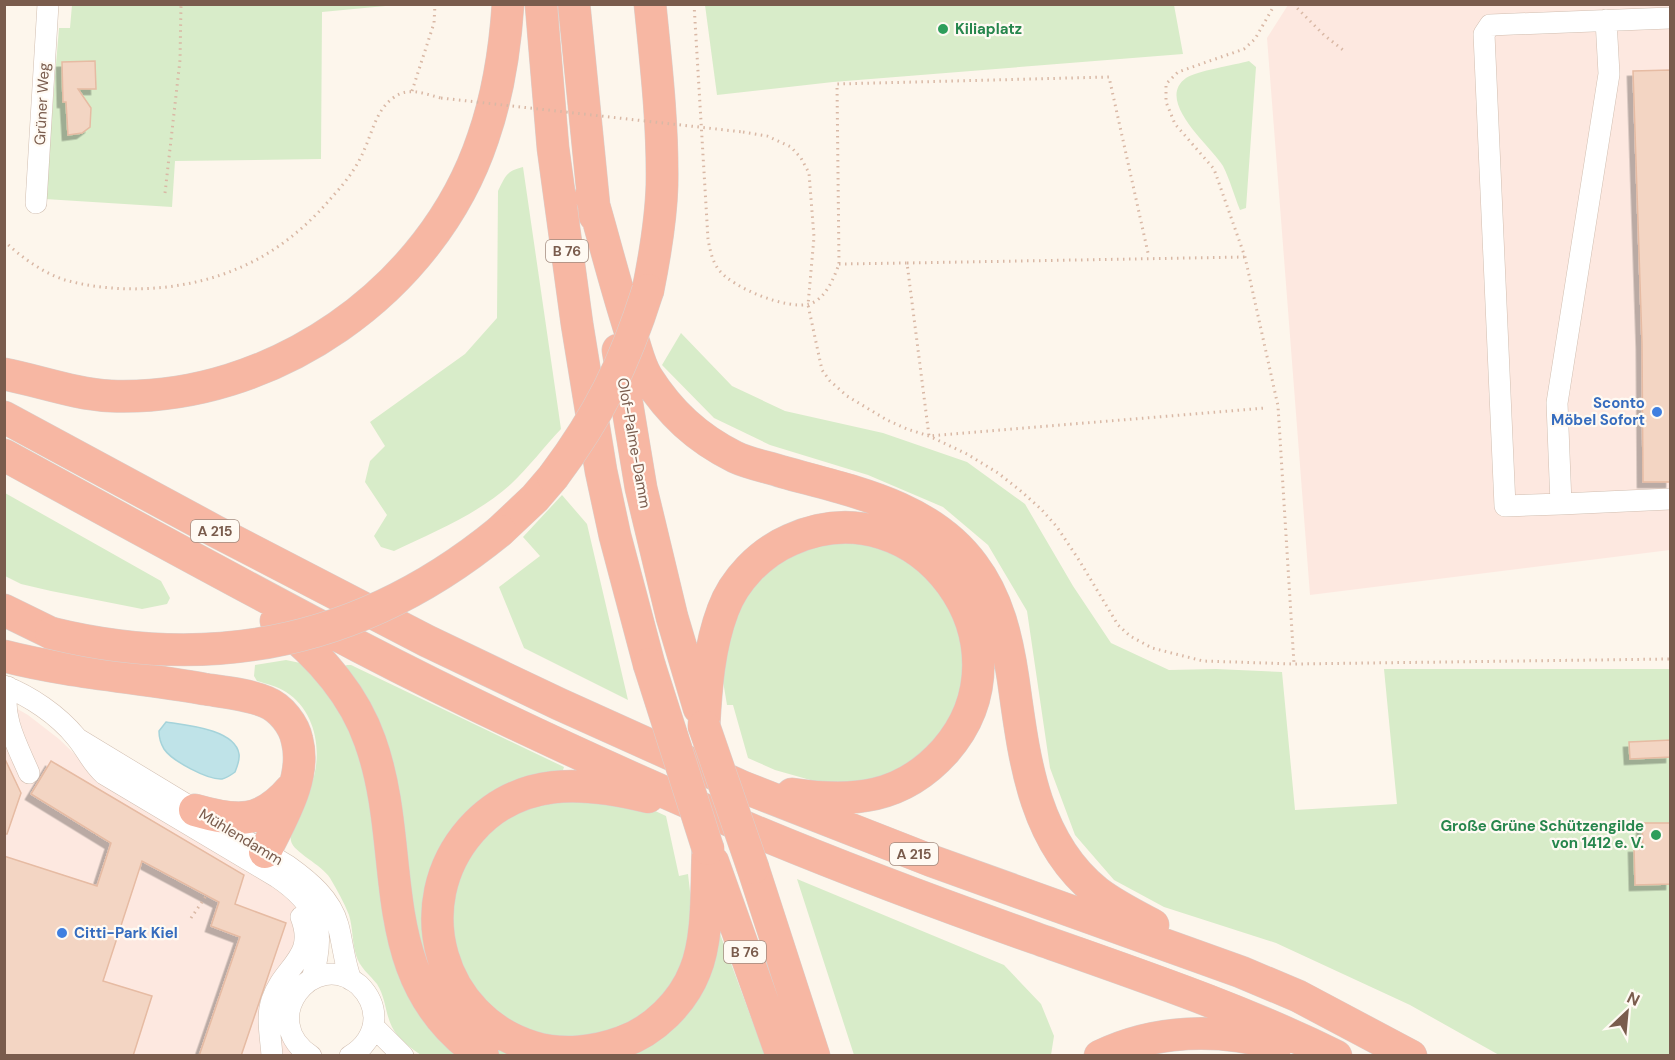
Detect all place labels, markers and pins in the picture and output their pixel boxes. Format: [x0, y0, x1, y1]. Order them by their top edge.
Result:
place label: Kiliaplatz [955, 19, 1022, 39]
marker: Kiliaplatz [936, 22, 950, 36]
place label: Sconto Möbel Sofort [1551, 393, 1645, 430]
marker: Sconto Möbel Sofort [1650, 405, 1664, 419]
place label: Große Grüne Schützengilde von 1412 e. V. [1440, 816, 1644, 853]
marker: Große Grüne Schützengilde von 1412 e. V. [1649, 828, 1663, 842]
place label: Citti-Park Kiel [74, 923, 178, 943]
marker: Citti-Park Kiel [55, 926, 69, 940]

